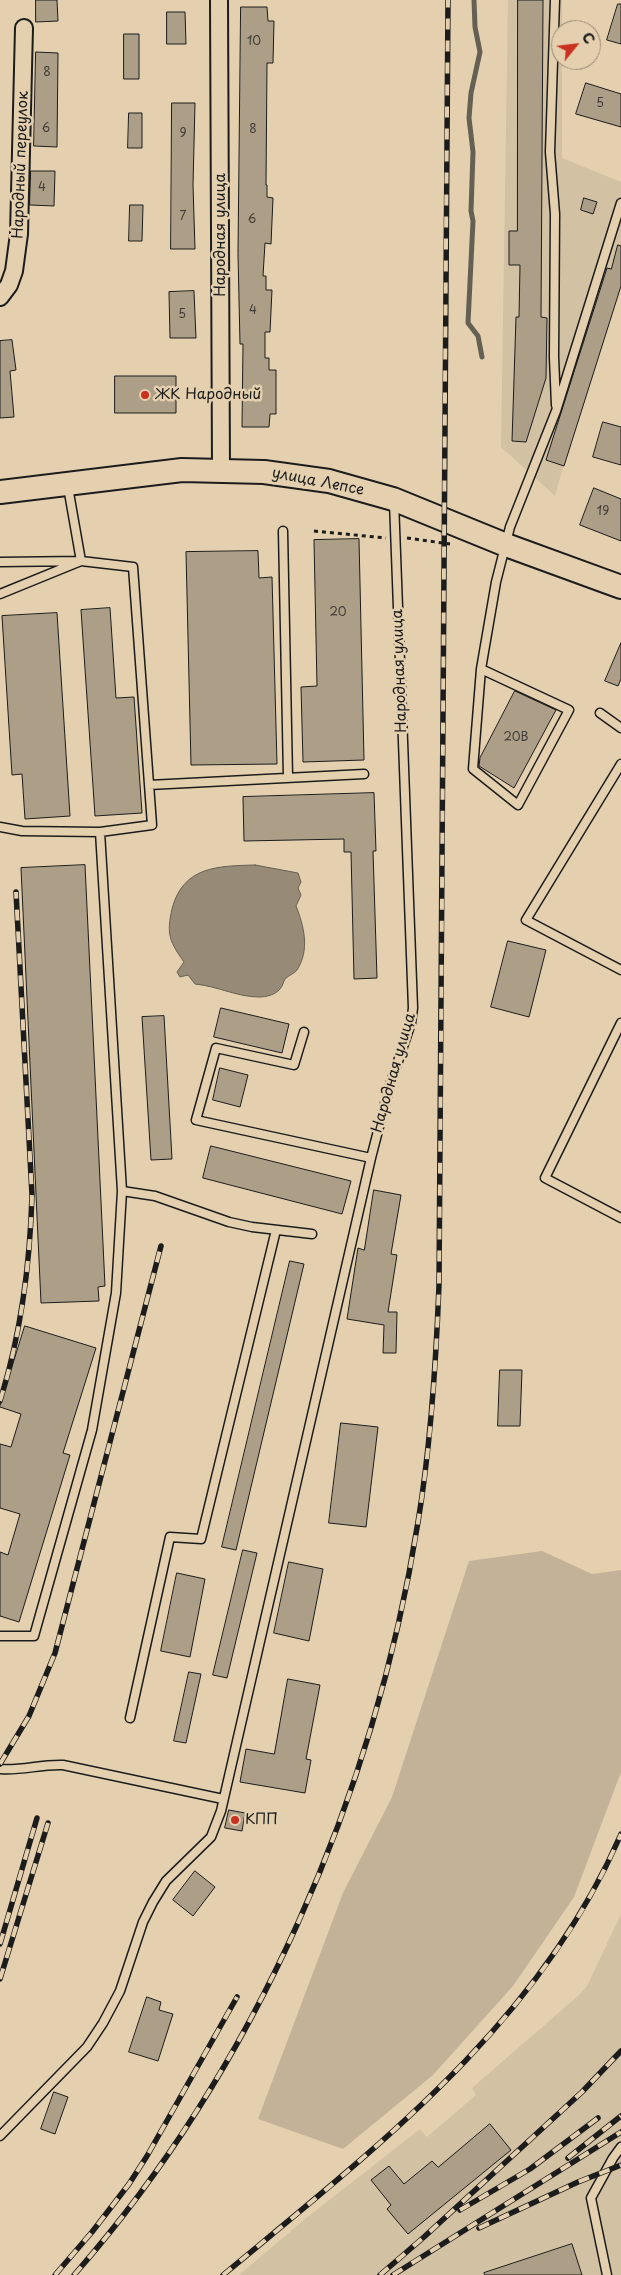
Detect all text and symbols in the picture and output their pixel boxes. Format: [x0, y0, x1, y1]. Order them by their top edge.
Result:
north arrow [551, 20, 601, 70]
text: С [577, 28, 600, 48]
house number: 10 [247, 35, 261, 49]
house number: 8 [43, 66, 51, 80]
street label: Народный переулок [9, 91, 33, 239]
house number: 5 [596, 97, 604, 111]
house number: 6 [42, 122, 50, 136]
house number: 8 [249, 123, 257, 137]
house number: 9 [179, 127, 187, 141]
street label: Народная улица [212, 173, 230, 297]
house number: 4 [38, 181, 46, 195]
house number: 7 [180, 210, 186, 224]
house number: 6 [248, 213, 256, 227]
house number: 4 [249, 304, 257, 318]
house number: 5 [178, 308, 186, 322]
place label: ЖК Народный [155, 386, 261, 404]
marker: ЖК Народный [139, 389, 151, 401]
street label: улица Лепсе [270, 464, 366, 500]
house number: 19 [597, 505, 609, 519]
house number: 20 [329, 606, 347, 620]
street label: Народная улица [389, 609, 411, 733]
house number: 20В [503, 731, 529, 745]
street label: Народная улица [368, 1011, 420, 1135]
place label: КПП [245, 1811, 278, 1829]
marker: КПП [229, 1814, 241, 1826]

